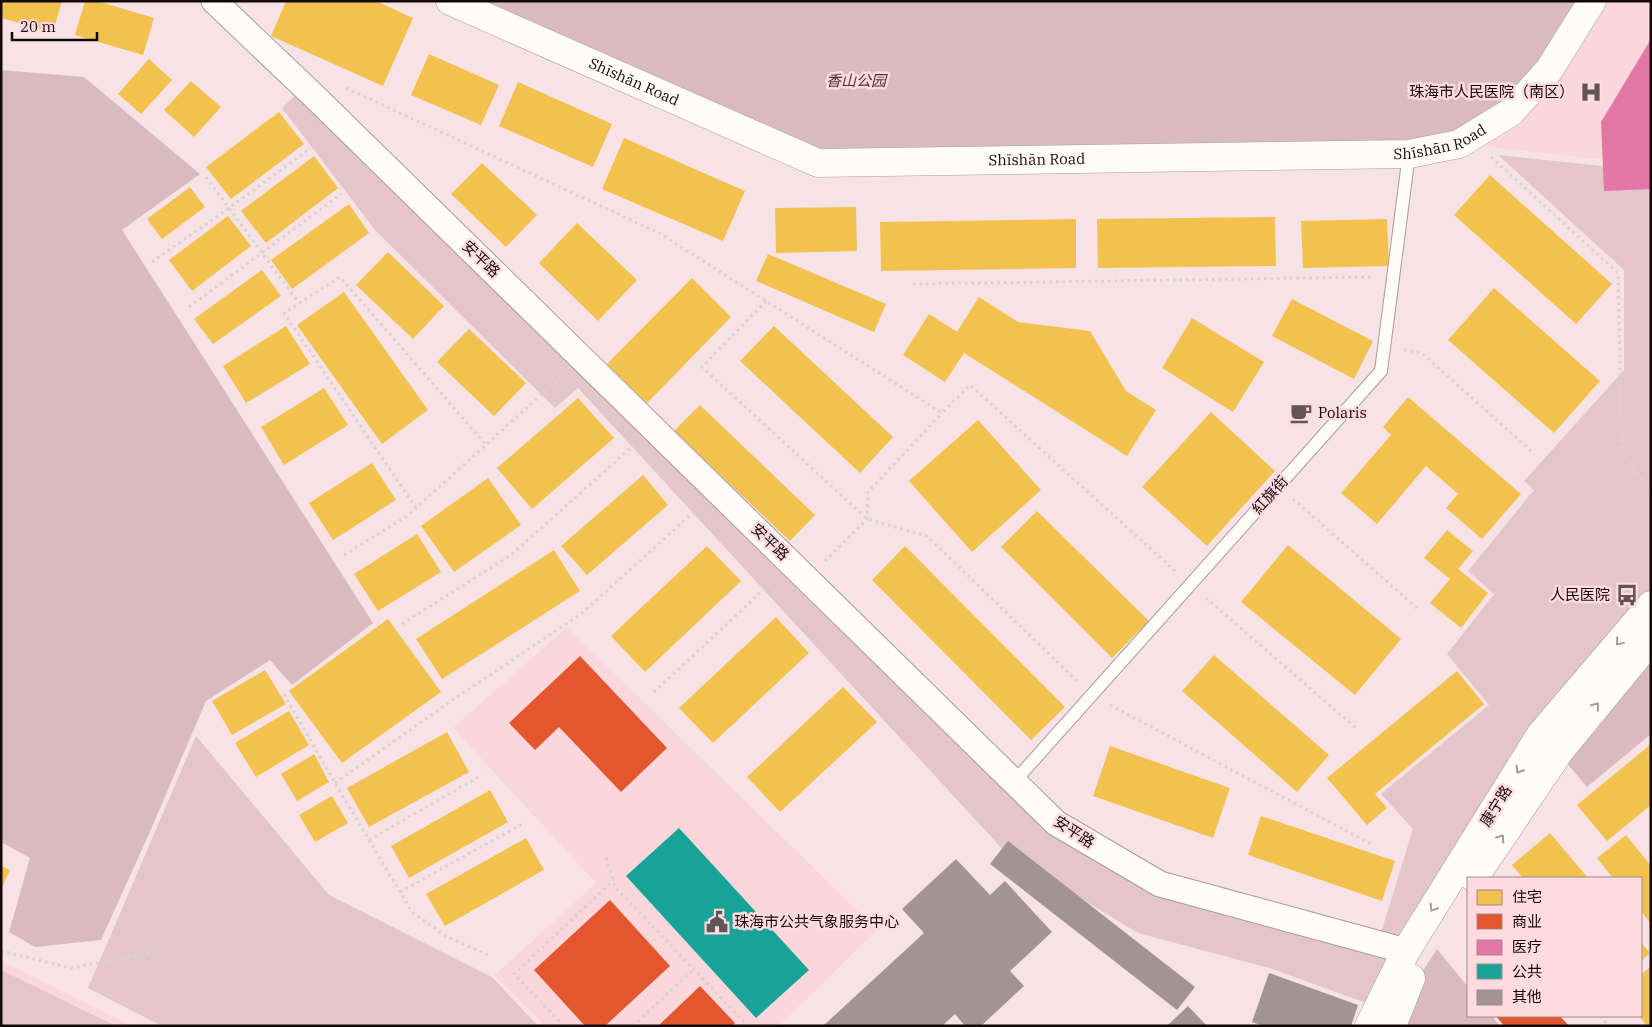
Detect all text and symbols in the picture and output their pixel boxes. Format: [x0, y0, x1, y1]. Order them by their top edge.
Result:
scale bar [12, 10, 98, 42]
text: 20 m [20, 17, 56, 36]
street label: Shīshān Road [586, 53, 682, 110]
park label: 香山公园 [826, 71, 888, 90]
hospital icon: 珠海市人民医院（南区） [1578, 79, 1604, 105]
place label: 珠海市人民医院（南区） [1409, 82, 1574, 101]
street label: Shīshān Road [1393, 120, 1489, 163]
street label: Shīshān Road [988, 149, 1085, 169]
street label: 安平路 [459, 236, 504, 281]
cafe icon: Polaris [1288, 400, 1314, 426]
place label: Polaris [1318, 403, 1367, 422]
street label: 紅旗街 [1248, 472, 1292, 518]
street label: 安平路 [748, 519, 793, 564]
bus stop icon: 人民医院 [1614, 582, 1640, 608]
place label: 人民医院 [1550, 585, 1610, 604]
one-way arrow [1616, 637, 1625, 646]
one-way arrow [1591, 703, 1599, 712]
one-way arrow [1515, 764, 1525, 773]
street label: 康宁路 [1476, 782, 1516, 830]
street label: 安平路 [1050, 811, 1098, 852]
one-way arrow [1495, 834, 1504, 843]
legend [1467, 877, 1642, 1017]
text: 住宅 [1512, 887, 1542, 906]
one-way arrow [1430, 902, 1439, 911]
public building icon: 珠海市公共气象服务中心 [704, 909, 730, 935]
place label: 珠海市公共气象服务中心 [734, 912, 899, 931]
text: 商业 [1512, 912, 1542, 931]
text: 医疗 [1512, 937, 1542, 956]
text: 公共 [1512, 962, 1542, 981]
text: 其他 [1512, 987, 1542, 1006]

